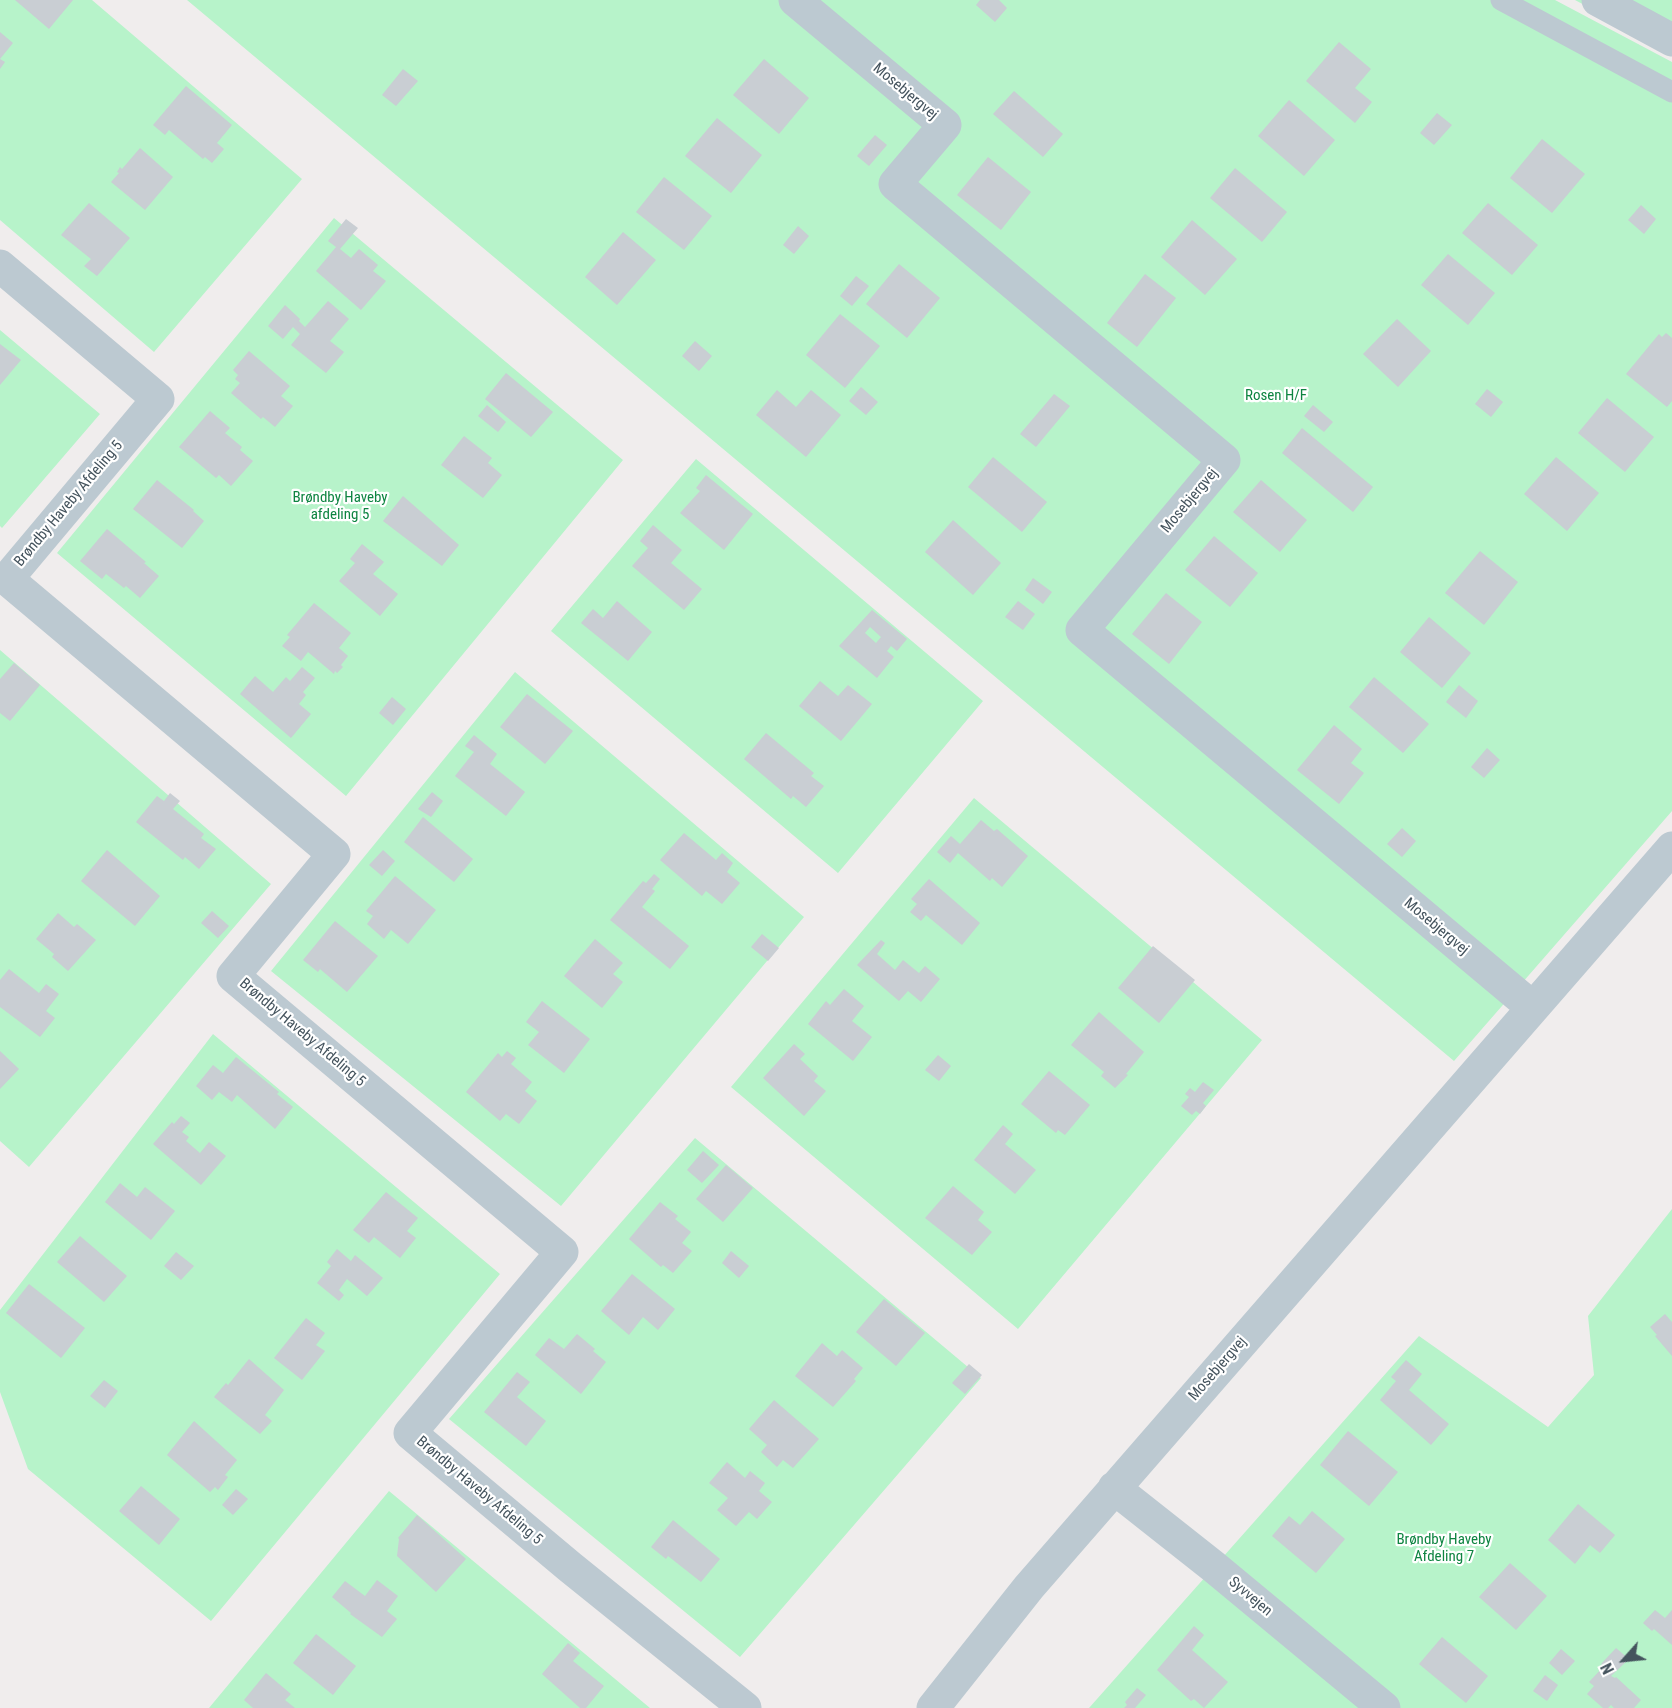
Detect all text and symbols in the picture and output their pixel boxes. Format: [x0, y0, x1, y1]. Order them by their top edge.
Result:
street label: Mosebjergvej [869, 60, 941, 124]
park label: Rosen H/F [1245, 387, 1307, 405]
street label: Brøndby Haveby Afdeling 5 [11, 437, 127, 571]
street label: Mosebjergvej [1158, 465, 1222, 537]
park label: Brøndby Haveby afdeling 5 [292, 489, 388, 524]
street label: Mosebjergvej [1400, 895, 1472, 959]
street label: Brøndby Haveby Afdeling 5 [235, 975, 369, 1091]
street label: Mosebjergvej [1185, 1333, 1251, 1405]
street label: Brøndby Haveby Afdeling 5 [412, 1433, 546, 1549]
park label: Brøndby Haveby Afdeling 7 [1396, 1531, 1492, 1566]
street label: Syvvejen [1225, 1574, 1275, 1620]
north arrow [1594, 1630, 1654, 1690]
text: N [1597, 1660, 1618, 1677]

